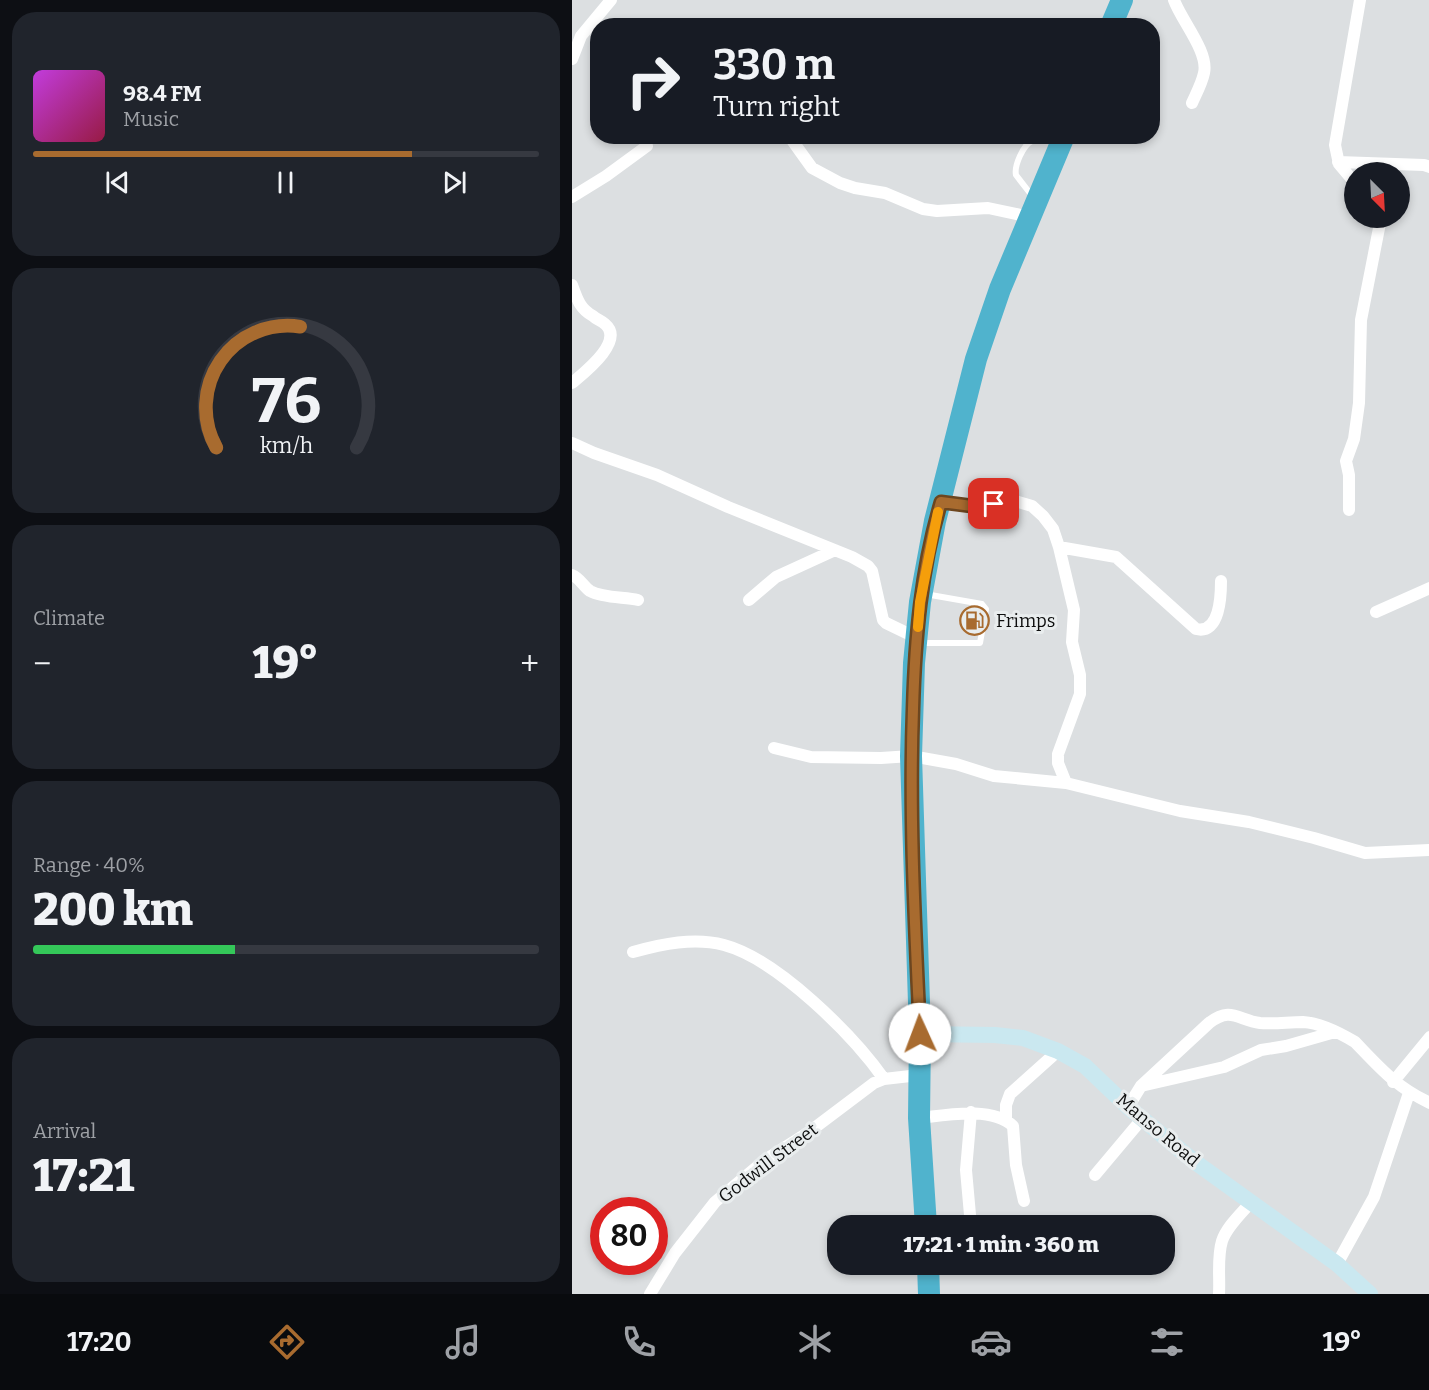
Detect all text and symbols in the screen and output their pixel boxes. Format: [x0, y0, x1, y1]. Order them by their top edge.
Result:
text: 330 m [713, 40, 835, 90]
icon: right [614, 42, 692, 120]
text: 98.4 FM [123, 80, 202, 107]
text: Turn right [713, 91, 840, 123]
text: Music [123, 107, 179, 131]
north arrow [1344, 162, 1410, 228]
map controls [1344, 162, 1410, 228]
icon: previous [101, 166, 134, 199]
icon: pause [269, 166, 302, 199]
icon: next [438, 166, 471, 199]
text: 76 [251, 364, 321, 439]
text: km/h [259, 433, 313, 459]
pin [968, 478, 1019, 529]
icon: arrive [977, 487, 1010, 520]
fuel station icon: Frimps [959, 605, 991, 637]
text: Climate [33, 606, 105, 630]
place label: Frimps [996, 610, 1055, 632]
text: 19° [253, 636, 319, 690]
text: − [33, 644, 51, 684]
text: + [520, 644, 539, 684]
text: Range · 40% [33, 853, 145, 877]
text: 200 km [33, 883, 193, 937]
position arrow [888, 1002, 952, 1066]
street label: Manso Road [1112, 1089, 1204, 1171]
street label: Godwill Street [714, 1118, 822, 1207]
text: Arrival [33, 1119, 96, 1143]
text: 17:21 [33, 1149, 134, 1203]
speed limit sign: 80 [590, 1197, 668, 1275]
text: 17:21 · 1 min · 360 m [903, 1231, 1099, 1258]
icon: directions [266, 1321, 308, 1363]
icon: music [442, 1321, 484, 1363]
icon: phone [618, 1321, 660, 1363]
icon: climate [794, 1321, 836, 1363]
icon: car [970, 1321, 1012, 1363]
icon: filters [1146, 1321, 1188, 1363]
text: 17:20 [67, 1326, 132, 1358]
text: 19° [1323, 1326, 1362, 1358]

